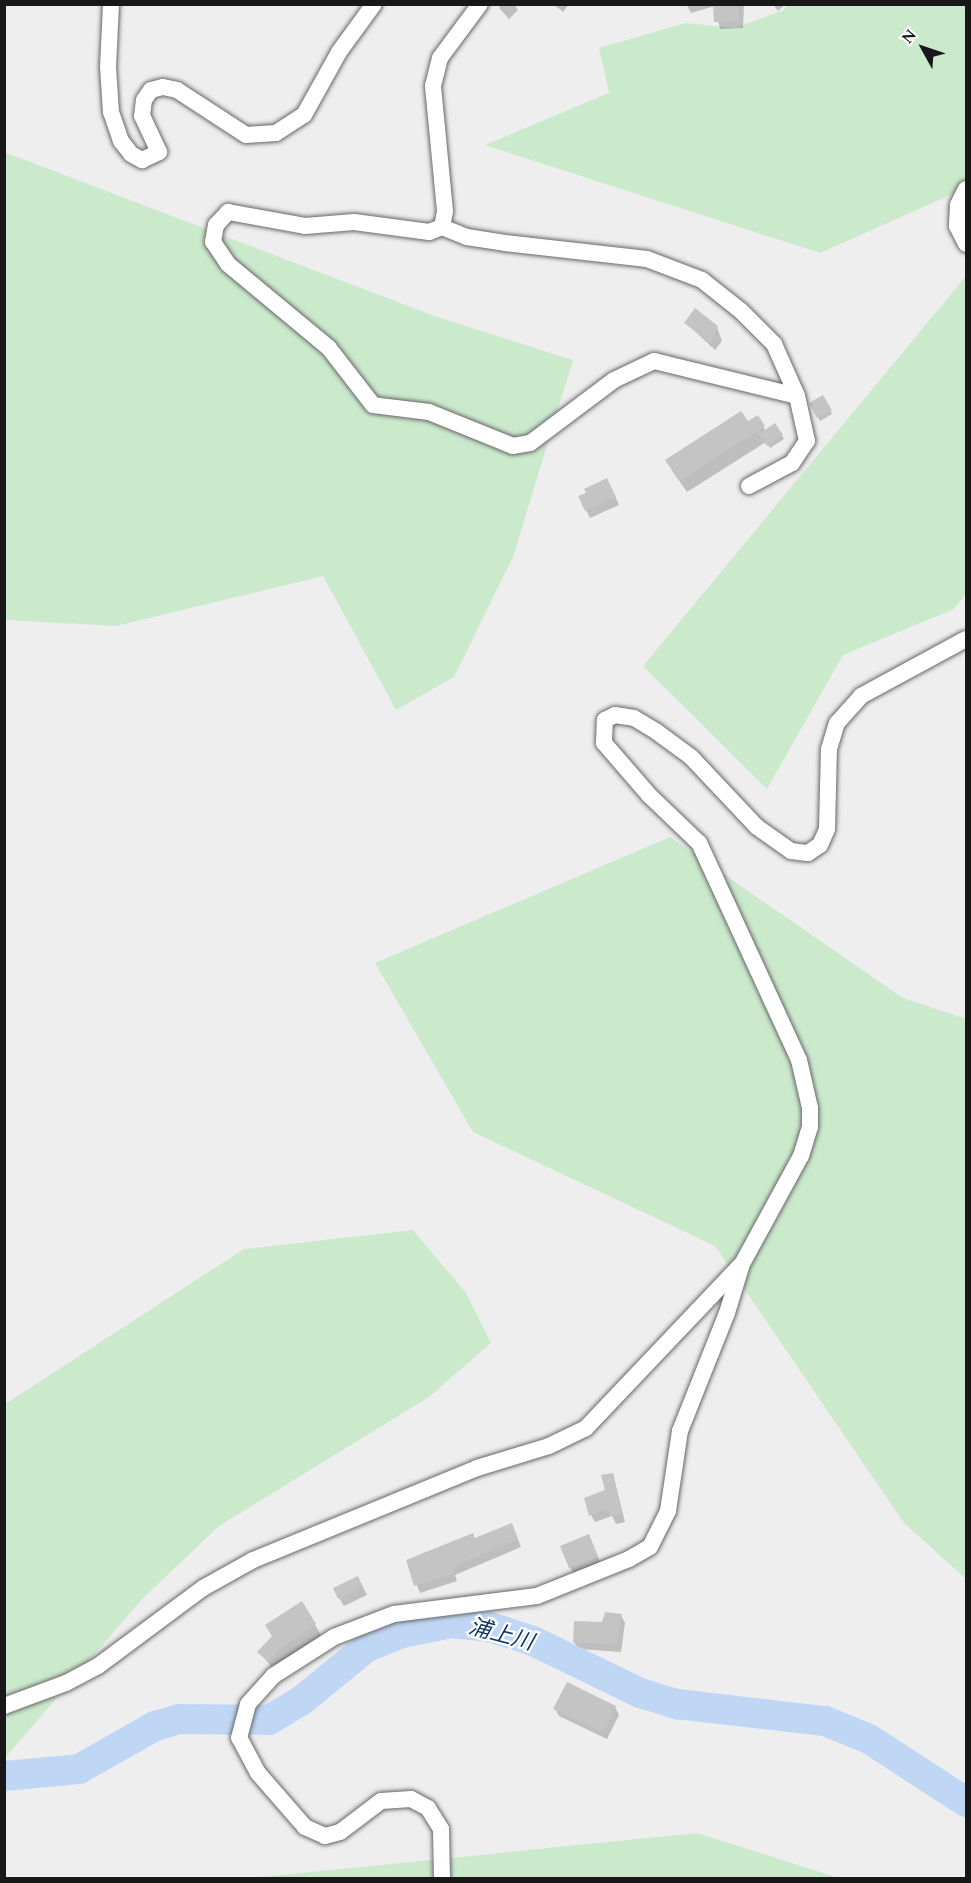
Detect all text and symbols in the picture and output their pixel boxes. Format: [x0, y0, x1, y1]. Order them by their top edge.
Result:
north arrow [893, 18, 953, 78]
text: N [896, 24, 923, 49]
water label: 浦上川 [466, 1614, 536, 1656]

